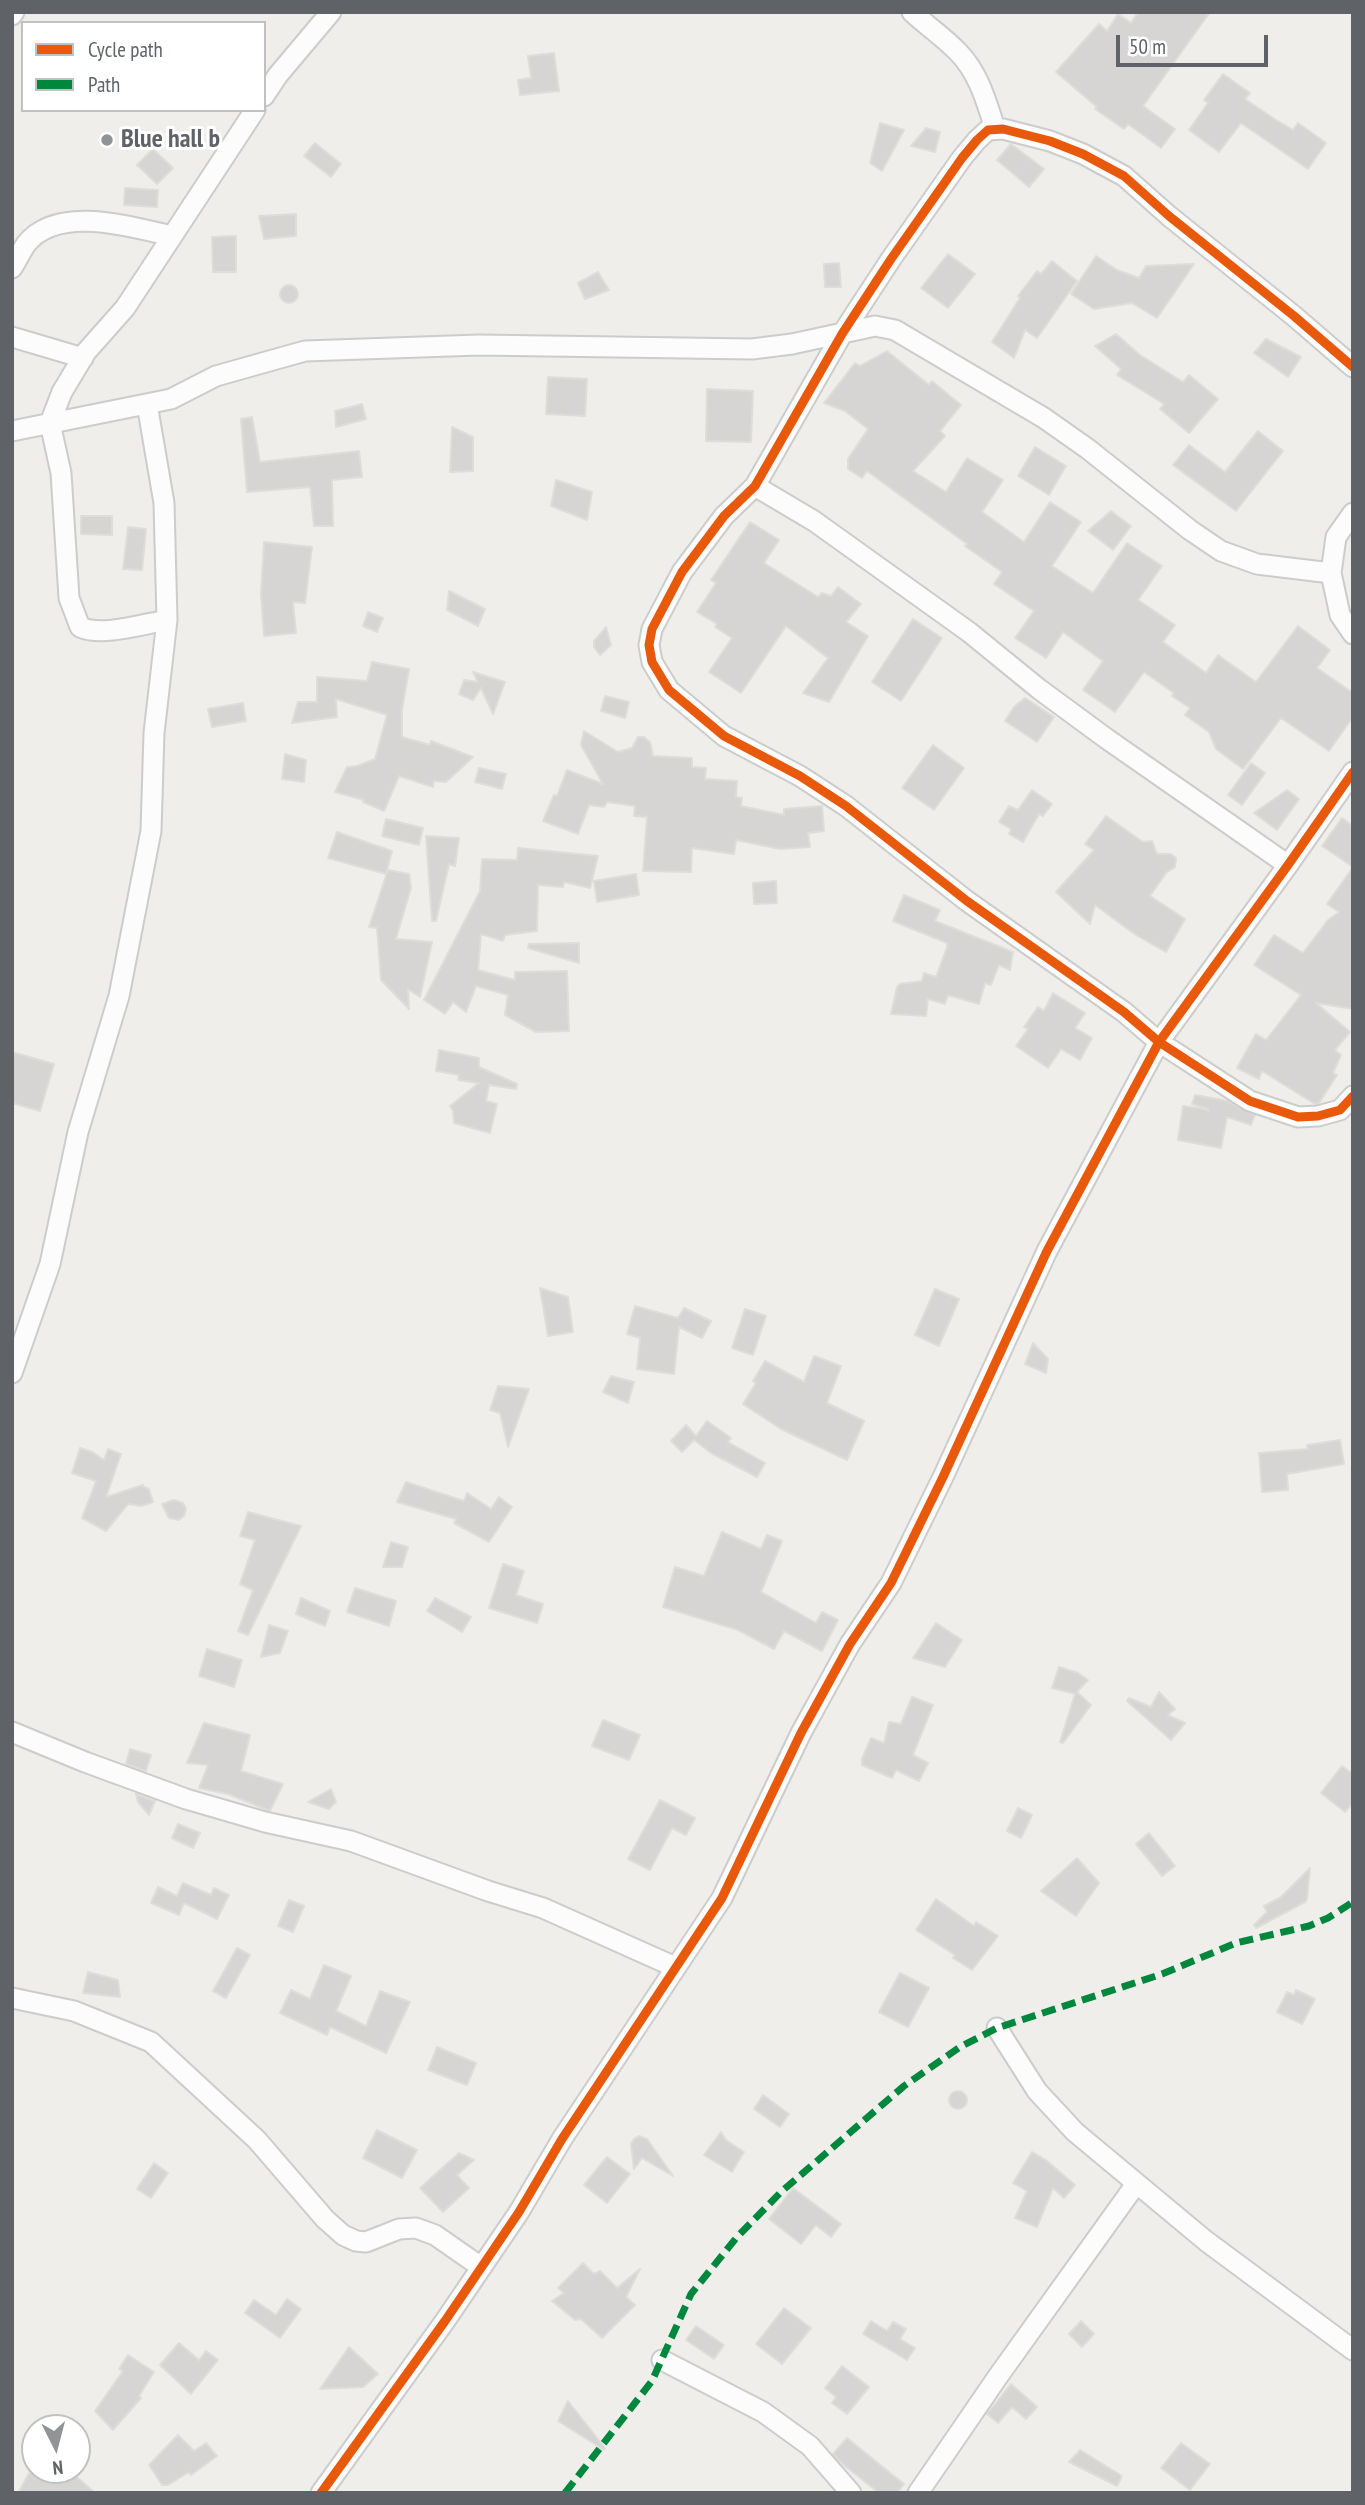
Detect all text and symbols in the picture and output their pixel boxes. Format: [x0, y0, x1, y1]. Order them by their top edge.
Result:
legend [21, 21, 266, 112]
scale bar [1120, 21, 1272, 65]
text: 50 m [1129, 33, 1166, 60]
text: Cycle path [88, 36, 163, 63]
text: Path [88, 71, 120, 98]
place label: Blue hall b [121, 124, 220, 156]
marker: Blue hall b [99, 132, 115, 148]
north arrow [21, 2414, 91, 2484]
text: N [52, 2455, 64, 2480]

